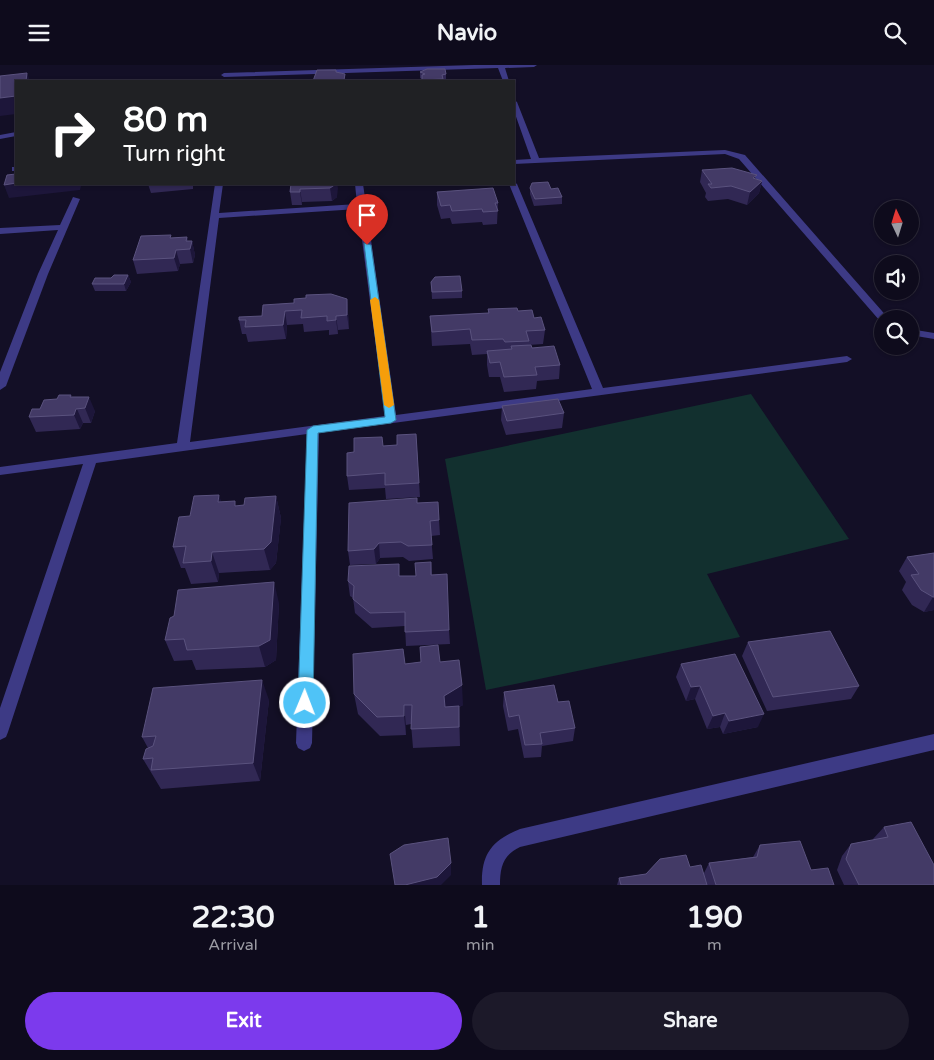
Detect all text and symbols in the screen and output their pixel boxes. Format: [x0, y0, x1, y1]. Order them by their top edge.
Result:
icon: menu [25, 19, 53, 47]
icon: search [881, 19, 909, 47]
text: Navio [437, 20, 497, 46]
text: 80 m [123, 99, 208, 141]
icon: right [40, 100, 105, 165]
text: Turn right [123, 141, 225, 167]
pin [346, 194, 388, 245]
north arrow [874, 200, 919, 245]
map controls [874, 200, 919, 355]
icon: arrive [353, 201, 381, 229]
button: sound [874, 255, 919, 300]
button: search [874, 310, 919, 355]
position arrow [278, 676, 330, 728]
text: 22:30 [191, 899, 275, 936]
text: 1 [471, 899, 490, 936]
text: 190 [686, 899, 743, 936]
text: Arrival [208, 935, 258, 955]
text: min [466, 935, 495, 955]
text: m [707, 935, 722, 955]
button: Exit [25, 992, 462, 1050]
button: Share [472, 992, 909, 1050]

